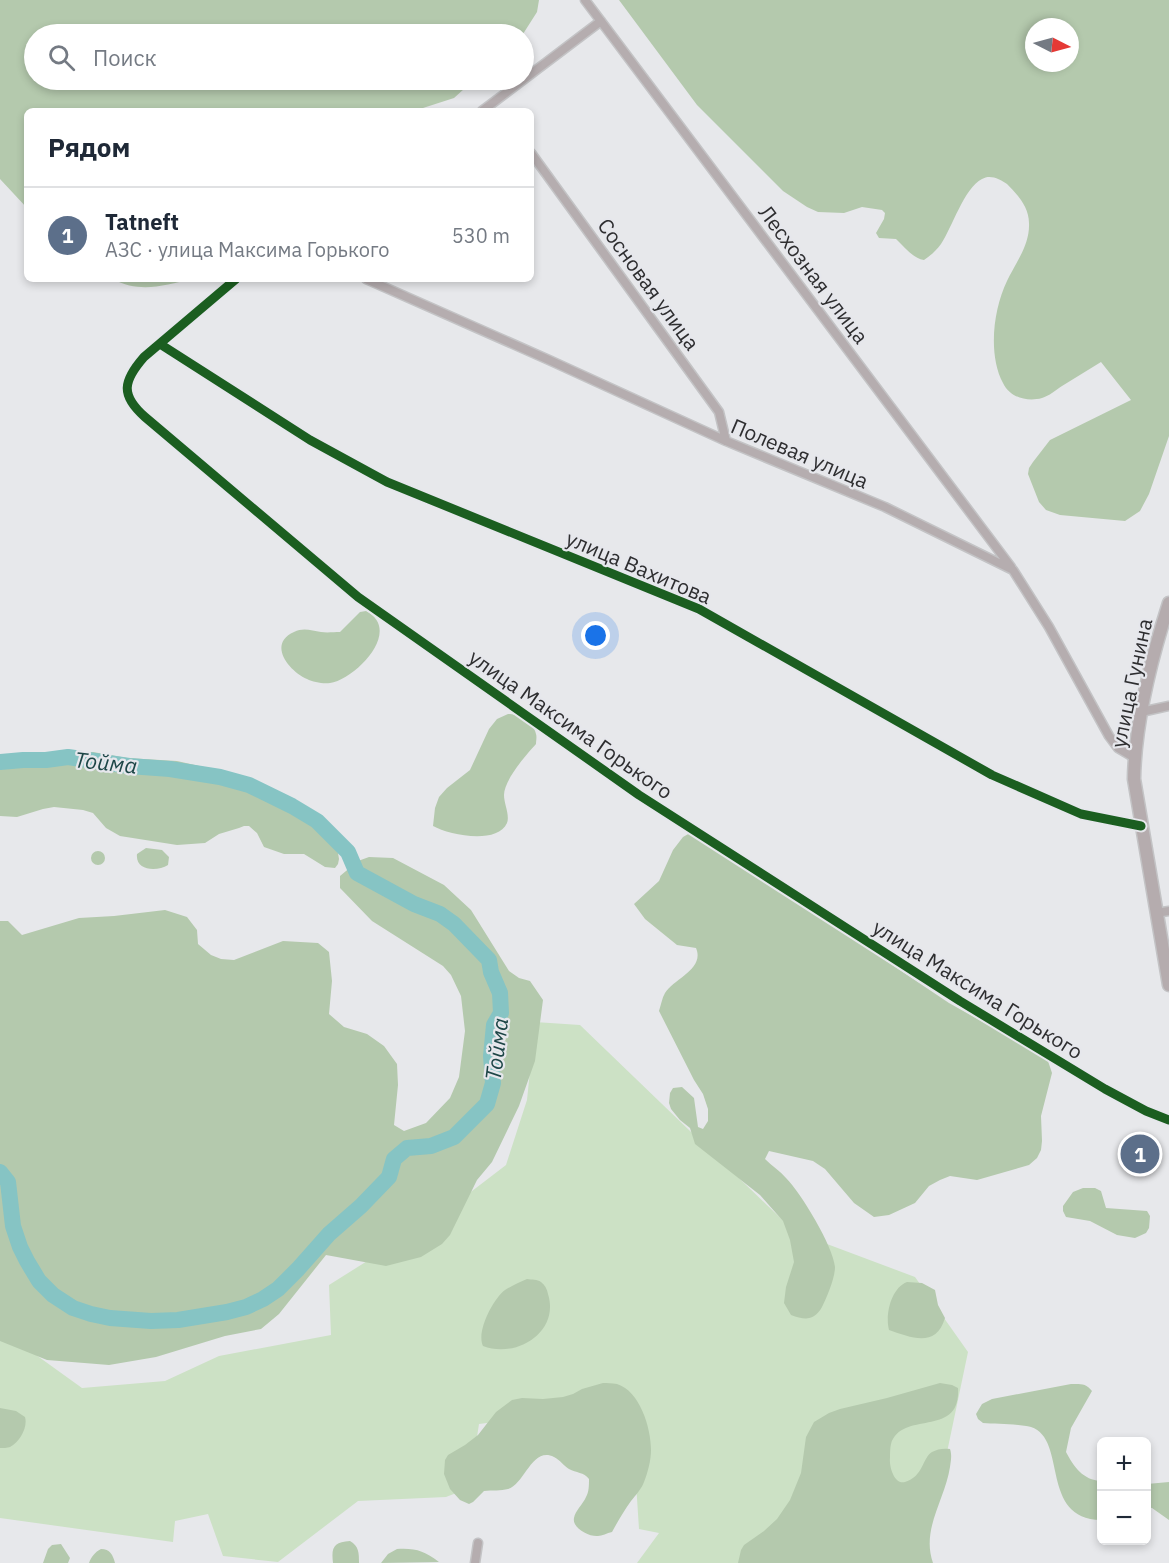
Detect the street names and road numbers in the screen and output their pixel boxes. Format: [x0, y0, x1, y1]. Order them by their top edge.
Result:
street label: Лесхозная улица [753, 199, 875, 349]
street label: Сосновая улица [592, 212, 706, 356]
street label: Полевая улица [727, 411, 873, 495]
street label: улица Вахитова [562, 524, 716, 610]
street label: улица Гунина [1104, 616, 1158, 750]
street label: улица Максима Горького [463, 643, 679, 805]
street label: улица Максима Горького [868, 913, 1088, 1065]

